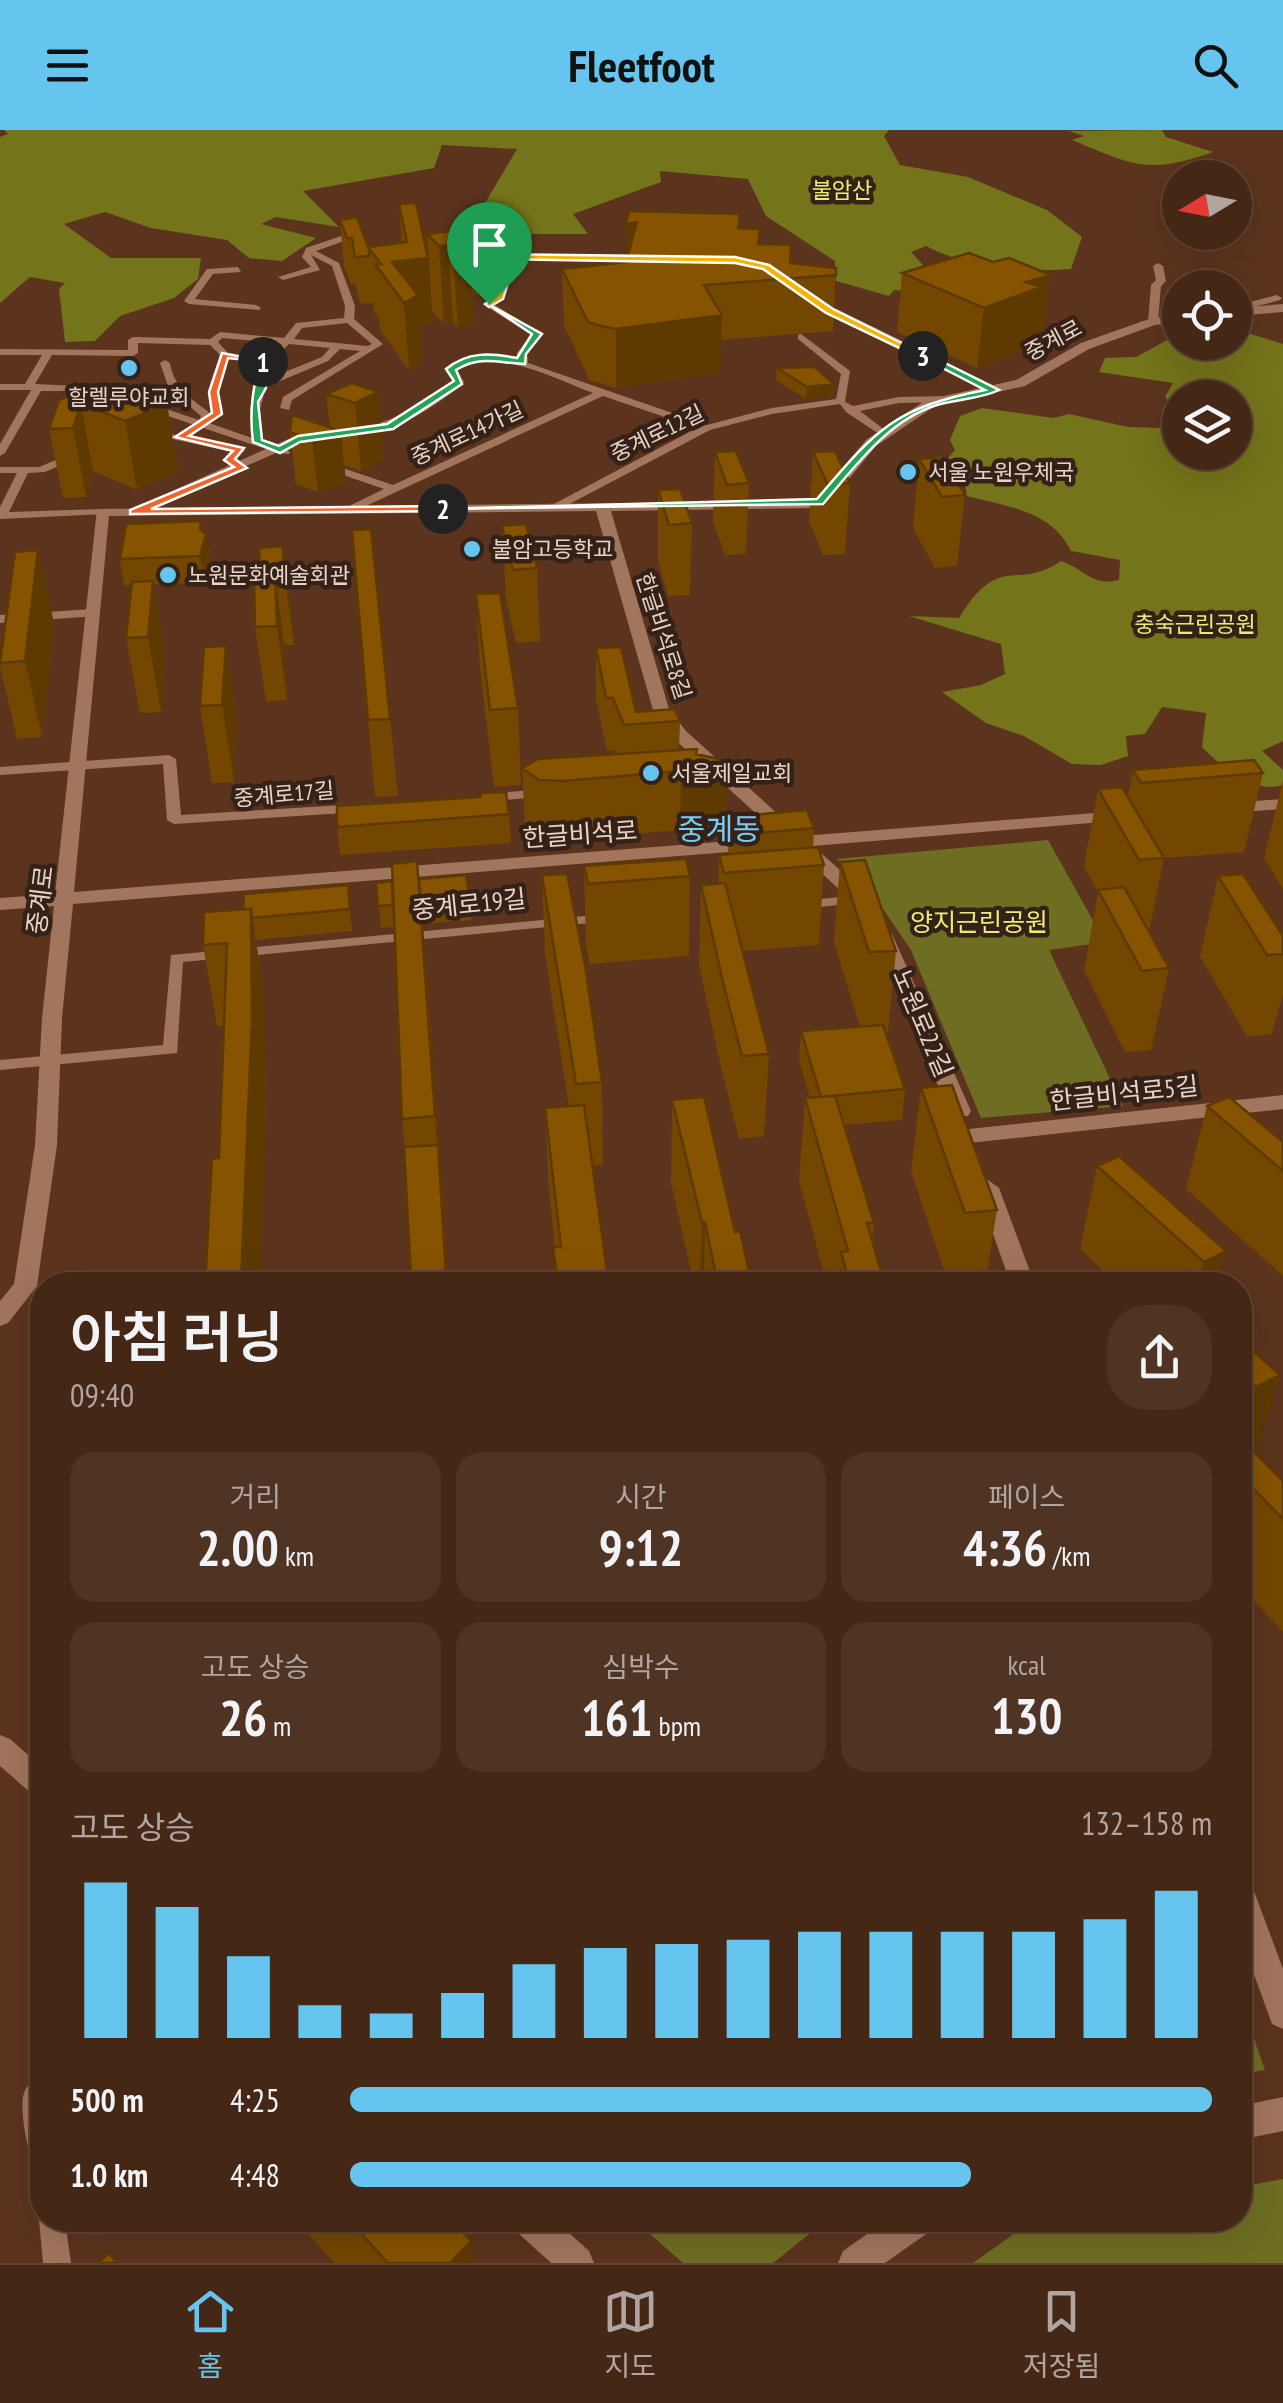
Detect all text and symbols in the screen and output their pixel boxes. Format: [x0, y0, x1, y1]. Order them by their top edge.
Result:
text: Fleetfoot [568, 36, 715, 94]
icon: menu [40, 38, 95, 93]
icon: search [1188, 38, 1243, 93]
north arrow [1162, 160, 1252, 250]
map controls [1162, 160, 1252, 470]
park label: 불암산 [812, 176, 872, 204]
pin [447, 202, 532, 305]
icon: arrive [462, 217, 517, 272]
button: locate [1162, 270, 1252, 360]
street label: 중계로 [1020, 313, 1086, 367]
pin: 3 [898, 331, 948, 381]
pin: 1 [238, 337, 288, 387]
text: 3 [916, 337, 930, 374]
text: 1 [256, 343, 270, 380]
marker: 할렐루야교회 [118, 357, 140, 379]
button: layers [1162, 380, 1252, 470]
place label: 할렐루야교회 [68, 383, 190, 411]
street label: 중계로14가길 [406, 395, 528, 471]
street label: 중계로12길 [606, 398, 708, 468]
place label: 서울 노원우체국 [928, 458, 1074, 486]
marker: 서울 노원우체국 [897, 461, 919, 483]
pin: 2 [418, 484, 468, 534]
text: 2 [436, 490, 450, 527]
place label: 불암고등학교 [492, 535, 613, 563]
marker: 불암고등학교 [461, 538, 483, 560]
place label: 노원문화예술회관 [188, 561, 350, 589]
marker: 노원문화예술회관 [157, 564, 179, 586]
street label: 한글비석로8길 [630, 569, 698, 703]
park label: 충숙근린공원 [1134, 610, 1256, 638]
place label: 서울제일교회 [671, 759, 792, 787]
marker: 서울제일교회 [640, 762, 662, 784]
street label: 중계로17길 [233, 776, 335, 812]
district label: 중계동 [678, 809, 760, 848]
street label: 한글비석로 [522, 814, 638, 854]
street label: 중계로 [20, 864, 60, 936]
street label: 중계로19길 [410, 882, 528, 926]
park label: 양지근린공원 [910, 906, 1048, 938]
street label: 노원로22길 [886, 964, 960, 1082]
street label: 한글비석로5길 [1048, 1069, 1200, 1117]
text: 아침 러닝 [70, 1301, 284, 1372]
button: share [1107, 1305, 1212, 1410]
text: 09:40 [70, 1374, 134, 1416]
text: 거리 [230, 1478, 281, 1515]
text: 시간 [615, 1478, 667, 1515]
text: 페이스 [988, 1478, 1065, 1515]
text: 2.00 [197, 1515, 279, 1580]
text: 9:12 [599, 1515, 683, 1580]
text: 4:36 [963, 1515, 1047, 1580]
text: km [279, 1537, 314, 1574]
text: /km [1047, 1537, 1090, 1574]
text: kcal [1008, 1646, 1046, 1683]
text: 고도 상승 [201, 1648, 310, 1685]
text: 심박수 [602, 1648, 680, 1685]
text: 130 [991, 1683, 1063, 1748]
text: 26 [219, 1685, 267, 1750]
text: 161 [581, 1685, 653, 1750]
text: m [267, 1707, 291, 1744]
text: bpm [653, 1707, 701, 1744]
text: 132–158 m [1081, 1802, 1212, 1844]
text: 고도 상승 [70, 1806, 195, 1848]
text: 500 m [70, 2079, 144, 2121]
text: 4:25 [230, 2079, 280, 2121]
text: 1.0 km [70, 2154, 148, 2196]
text: 4:48 [230, 2154, 280, 2196]
tab: 홈 [183, 2284, 238, 2384]
tab: 지도 [603, 2284, 658, 2384]
tab: 저장됨 [1023, 2284, 1100, 2384]

